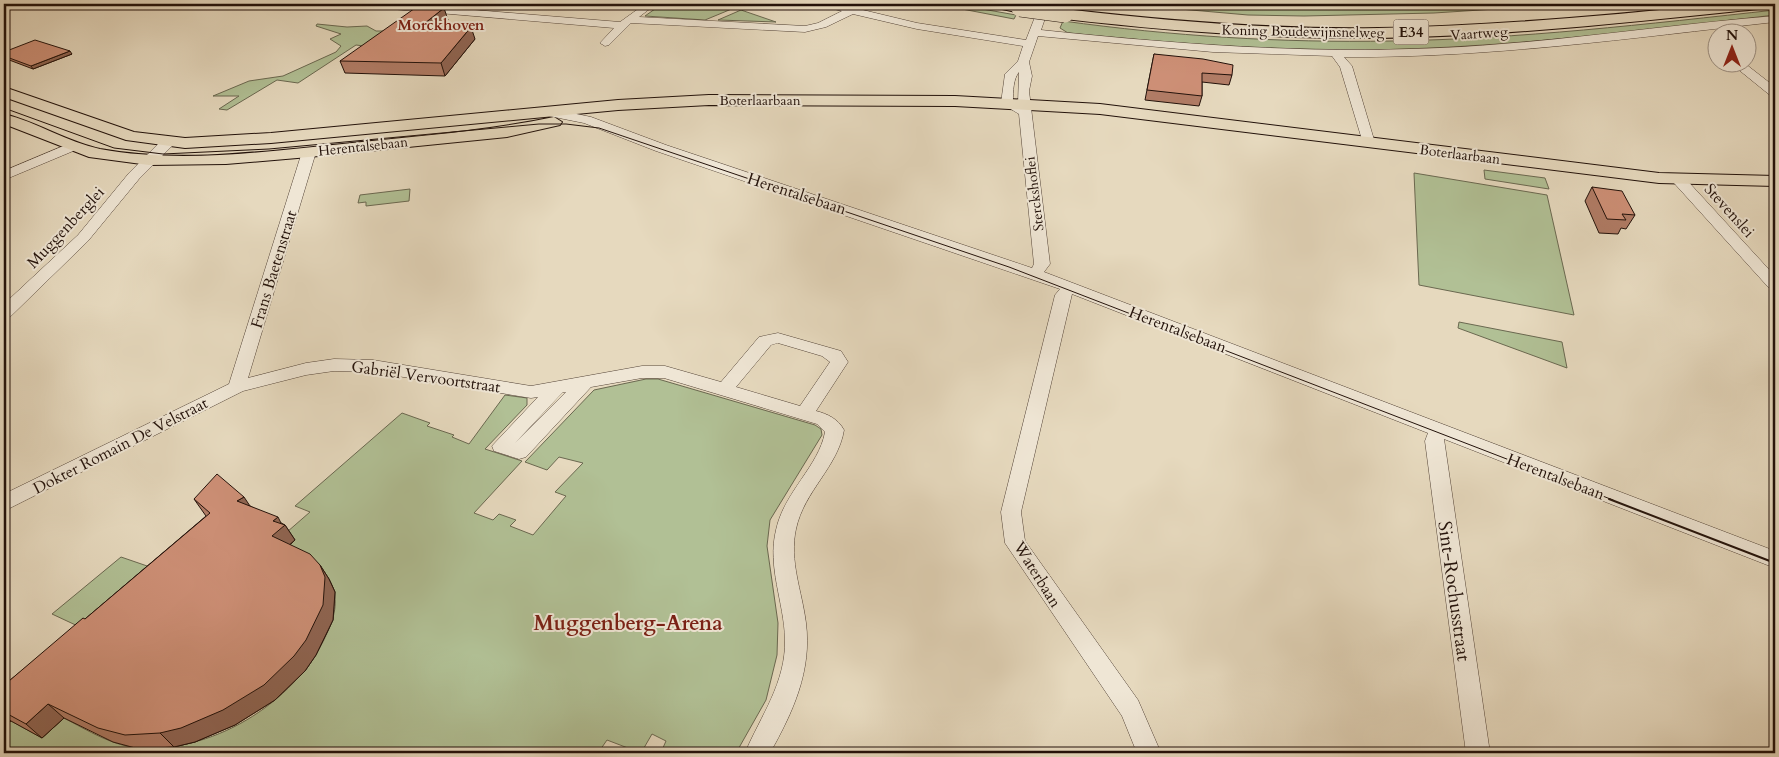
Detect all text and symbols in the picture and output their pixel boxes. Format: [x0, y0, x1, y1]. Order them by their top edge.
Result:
district label: Morckhoven [397, 15, 485, 35]
road number: E34 [1394, 20, 1428, 44]
street label: Koning Boudewijnsnelweg [1221, 21, 1385, 42]
street label: Vaartweg [1450, 22, 1508, 45]
north arrow [1706, 22, 1756, 72]
text: N [1726, 26, 1738, 45]
street label: Boterlaarbaan [719, 91, 801, 110]
street label: Herentalsebaan [317, 132, 409, 161]
street label: Boterlaarbaan [1418, 140, 1501, 169]
street label: Sterckshoflei [1020, 156, 1048, 232]
street label: Herentalsebaan [744, 168, 849, 220]
street label: Stevenslei [1699, 179, 1760, 243]
street label: Muggenberglei [22, 182, 110, 273]
street label: Frans Baetenstraat [246, 208, 302, 331]
street label: Herentalsebaan [1126, 301, 1230, 359]
street label: Gabriël Vervoortstraat [350, 356, 502, 398]
street label: Dokter Romain De Velstraat [29, 392, 212, 500]
street label: Herentalsebaan [1504, 448, 1608, 506]
street label: Sint-Rochusstraat [1431, 519, 1477, 663]
street label: Waterbaan [1008, 536, 1066, 612]
district label: Muggenberg-Arena [533, 609, 723, 638]

